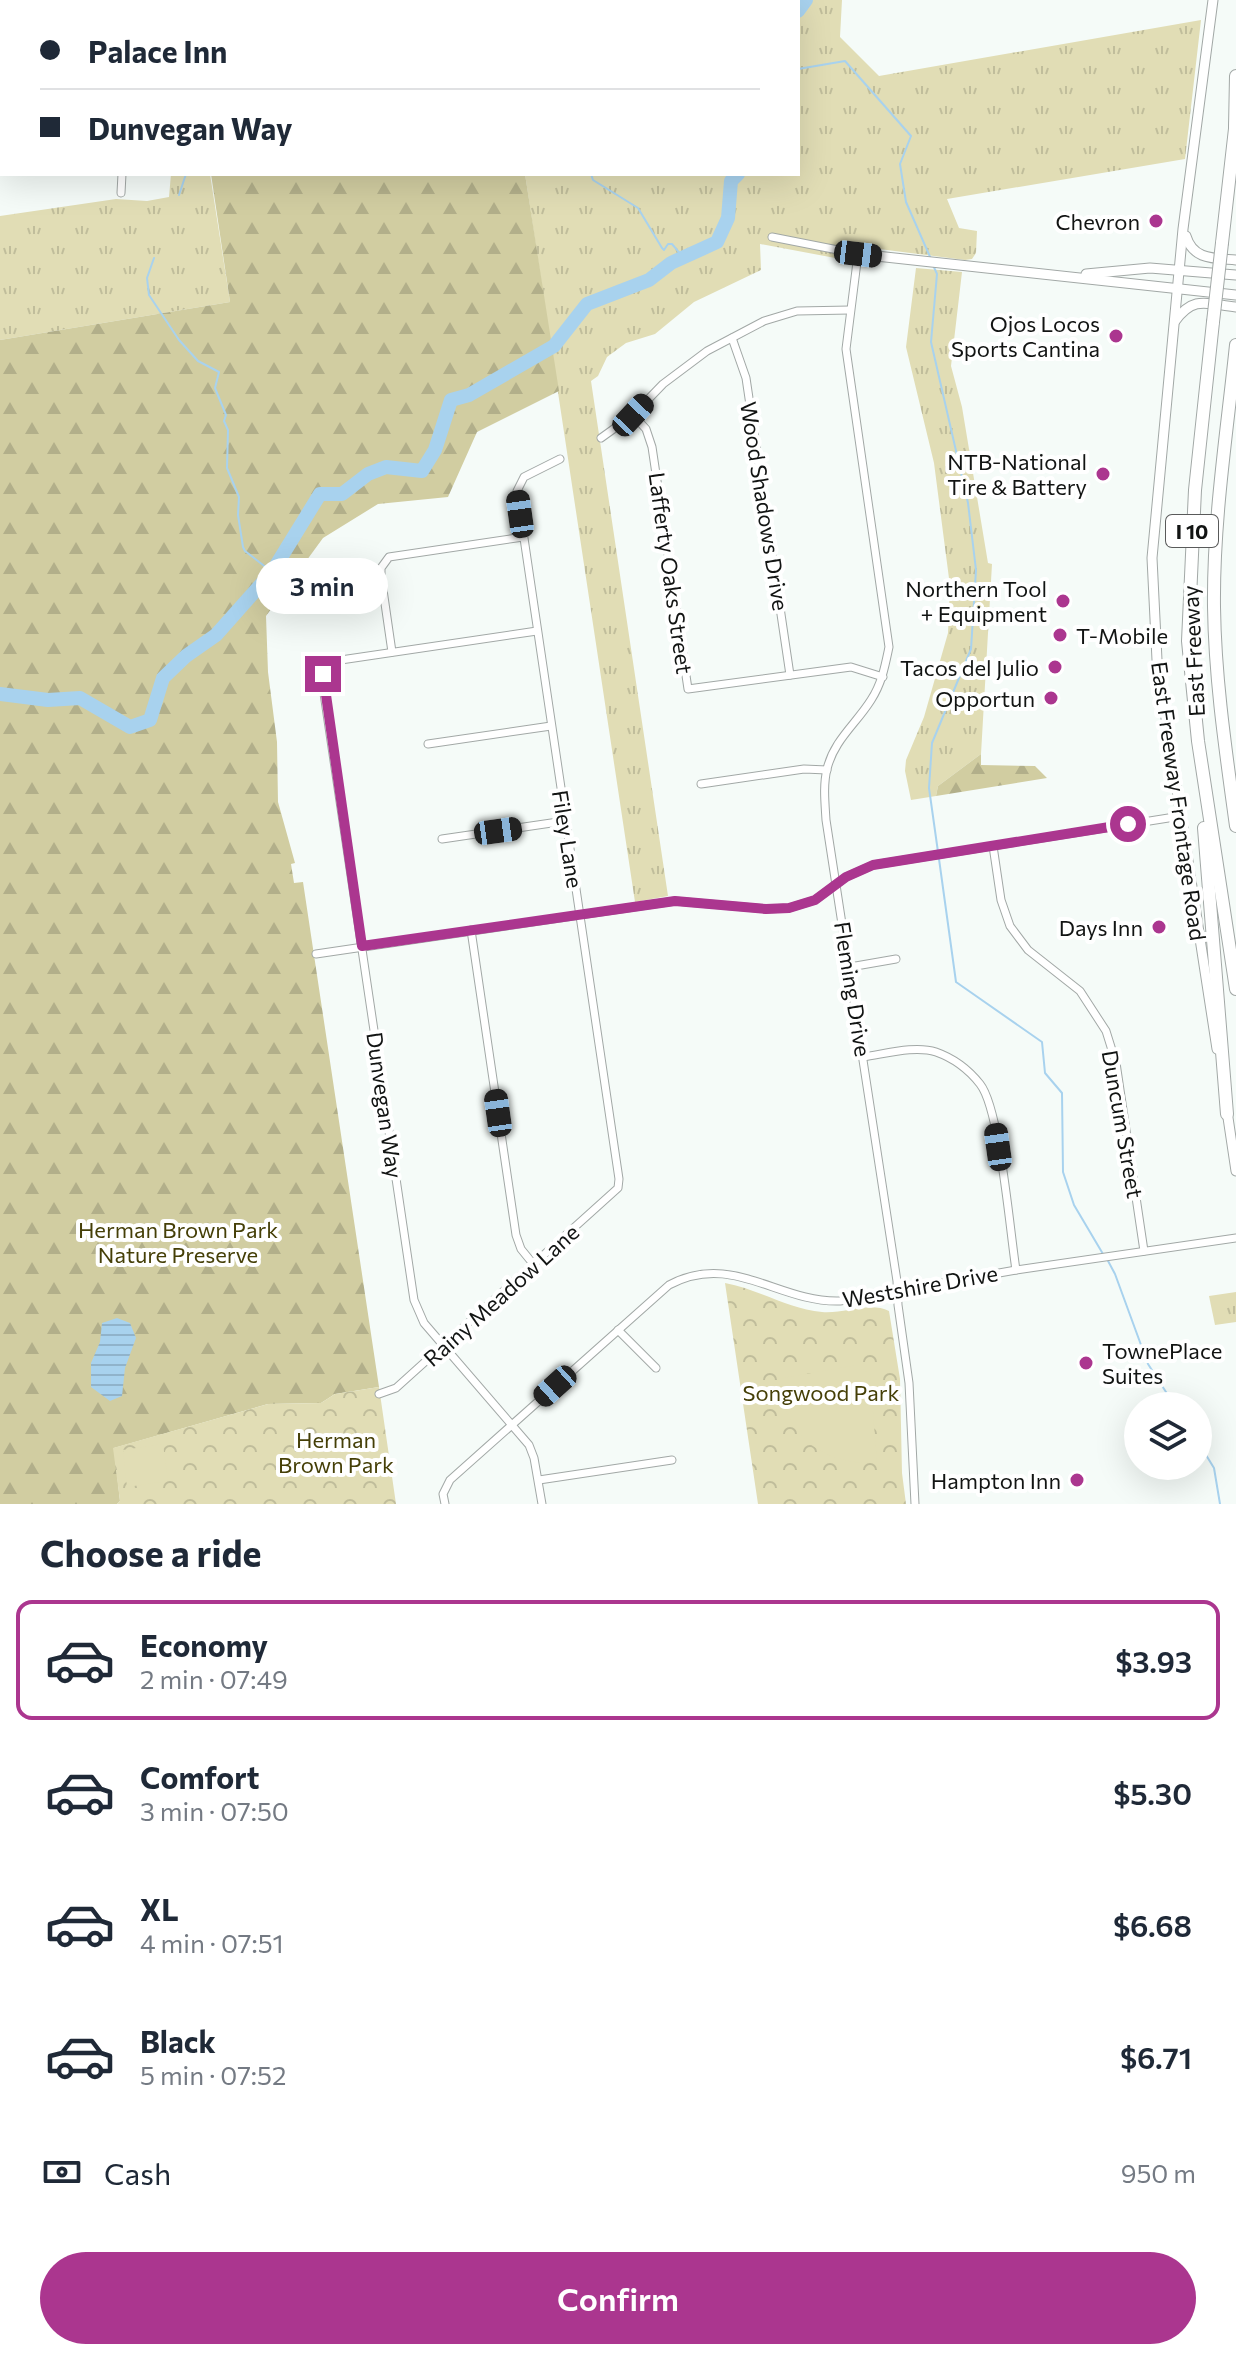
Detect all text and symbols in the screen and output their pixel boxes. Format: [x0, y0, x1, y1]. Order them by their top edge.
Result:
text: Palace Inn [88, 32, 227, 69]
text: Dunvegan Way [88, 109, 292, 146]
place label: Chevron [1056, 208, 1140, 235]
marker: Chevron [1147, 212, 1165, 230]
car [833, 239, 883, 269]
place label: Ojos Locos Sports Cantina [951, 310, 1100, 362]
marker: Ojos Locos Sports Cantina [1107, 327, 1125, 345]
car [608, 389, 658, 441]
street label: Wood Shadows Drive [735, 399, 795, 613]
place label: NTB-National Tire & Battery [947, 448, 1087, 500]
marker: NTB-National Tire & Battery [1094, 465, 1112, 483]
street label: Lafferty Oaks Street [643, 470, 699, 676]
car [505, 489, 535, 539]
road number: I 10 [1166, 515, 1218, 547]
callout: 3 min [257, 558, 389, 614]
text: 3 min [290, 570, 354, 601]
place label: Northern Tool + Equipment [905, 575, 1047, 627]
street label: East Freeway [1176, 585, 1210, 717]
marker: Northern Tool + Equipment [1054, 592, 1072, 610]
place label: T-Mobile [1076, 622, 1168, 649]
marker: T-Mobile [1051, 626, 1069, 644]
place label: Tacos del Julio [900, 654, 1039, 681]
route end [305, 656, 341, 692]
marker: Tacos del Julio [1046, 658, 1064, 676]
street label: East Freeway Frontage Road [1146, 660, 1212, 942]
place label: Opportun [935, 685, 1035, 712]
marker: Opportun [1042, 689, 1060, 707]
street label: Filey Lane [547, 788, 589, 890]
route start [1110, 806, 1146, 842]
car [473, 816, 523, 846]
place label: Days Inn [1059, 914, 1143, 941]
marker: Days Inn [1150, 918, 1168, 936]
street label: Fleming Drive [829, 919, 877, 1059]
street label: Dunvegan Way [361, 1030, 409, 1180]
street label: Duncum Street [1097, 1048, 1149, 1200]
car [483, 1088, 513, 1138]
car [983, 1122, 1013, 1172]
park label: Herman Brown Park Nature Preserve [78, 1216, 278, 1268]
street label: Rainy Meadow Lane [418, 1218, 584, 1372]
street label: Westshire Drive [840, 1259, 1000, 1313]
place label: TownePlace Suites [1102, 1337, 1222, 1389]
marker: TownePlace Suites [1077, 1354, 1095, 1372]
car [529, 1361, 581, 1411]
park label: Songwood Park [742, 1379, 900, 1406]
map controls [1124, 1392, 1212, 1480]
button: layers [1124, 1392, 1212, 1480]
park label: Herman Brown Park [278, 1426, 394, 1478]
place label: Hampton Inn [931, 1467, 1061, 1494]
marker: Hampton Inn [1068, 1471, 1086, 1489]
text: Choose a ride [40, 1530, 261, 1574]
icon: car [44, 1624, 116, 1696]
text: Economy [140, 1626, 268, 1663]
text: $3.93 [1115, 1642, 1192, 1679]
text: 2 min · 07:49 [140, 1663, 288, 1694]
icon: car [44, 1756, 116, 1828]
text: Comfort [140, 1758, 259, 1795]
text: $5.30 [1113, 1774, 1192, 1811]
text: 3 min · 07:50 [140, 1795, 289, 1826]
icon: car [44, 1888, 116, 1960]
text: XL [140, 1890, 179, 1927]
text: $6.68 [1113, 1906, 1192, 1943]
text: 4 min · 07:51 [140, 1927, 284, 1958]
icon: car [44, 2020, 116, 2092]
text: Black [140, 2022, 216, 2059]
text: $6.71 [1120, 2038, 1192, 2075]
text: 5 min · 07:52 [140, 2059, 286, 2090]
icon: cash [40, 2150, 84, 2194]
text: Cash [104, 2154, 171, 2191]
text: 950 m [1121, 2157, 1196, 2188]
button: Confirm [40, 2252, 1196, 2344]

